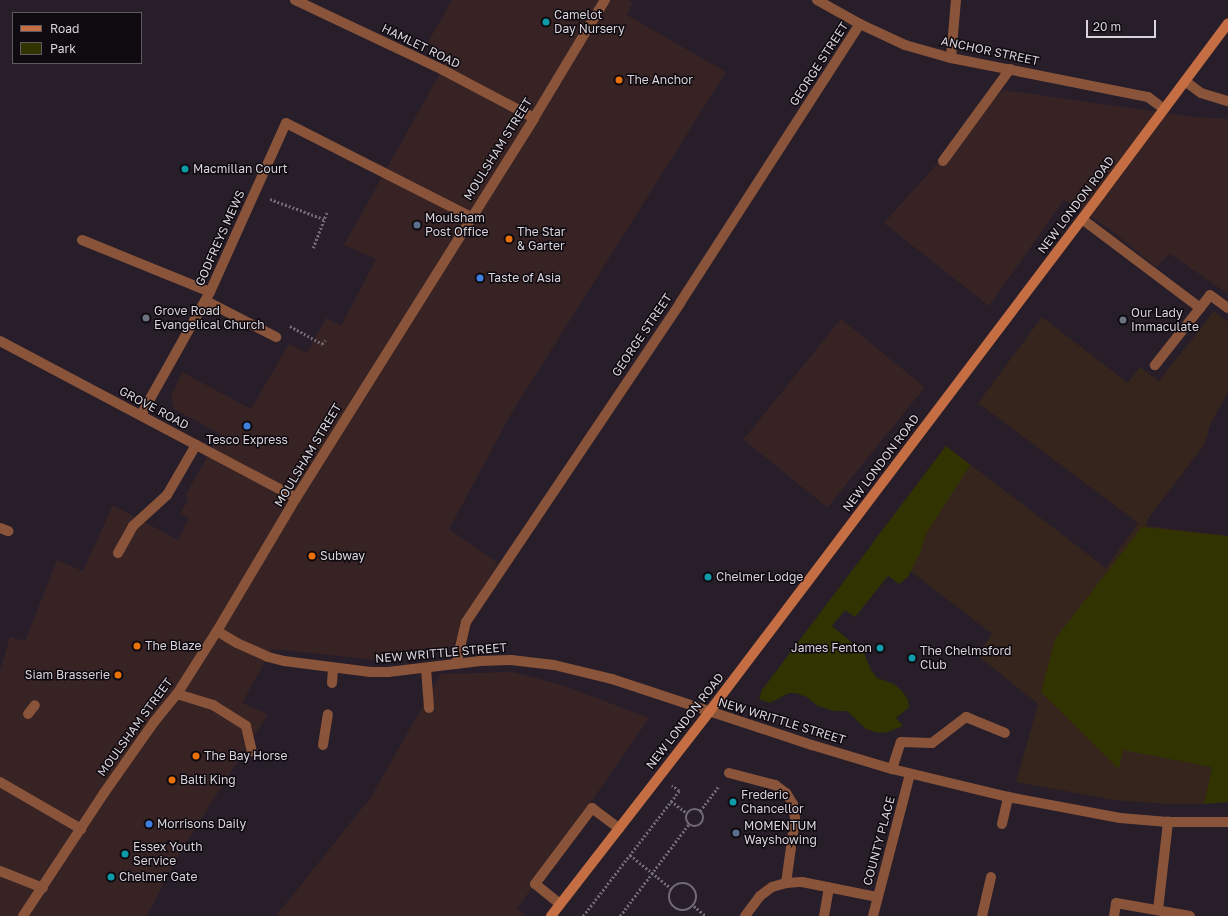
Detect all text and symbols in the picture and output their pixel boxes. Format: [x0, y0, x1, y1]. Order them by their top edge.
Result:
place label: Camelot Day Nursery [554, 8, 625, 36]
legend [12, 12, 142, 64]
scale bar [1088, 12, 1158, 38]
marker: Camelot Day Nursery [541, 17, 551, 27]
street label: GEORGE STREET [787, 19, 851, 109]
text: 20 m [1093, 19, 1121, 34]
text: Road [50, 21, 79, 36]
street label: HAMLET ROAD [379, 21, 463, 71]
street label: ANCHOR STREET [940, 34, 1040, 68]
text: Park [50, 41, 76, 56]
place label: The Anchor [627, 73, 693, 87]
marker: The Anchor [614, 75, 624, 85]
street label: MOULSHAM STREET [461, 95, 535, 203]
street label: NEW LONDON ROAD [1035, 154, 1117, 256]
place label: Macmillan Court [193, 162, 288, 176]
marker: Macmillan Court [180, 164, 190, 174]
street label: GODFREYS MEWS [192, 188, 248, 288]
place label: Moulsham Post Office [425, 211, 489, 239]
marker: Moulsham Post Office [412, 220, 422, 230]
place label: The Star & Garter [517, 225, 565, 253]
marker: The Star & Garter [504, 234, 514, 244]
place label: Taste of Asia [488, 271, 561, 285]
marker: Taste of Asia [475, 273, 485, 283]
street label: GEORGE STREET [609, 291, 675, 379]
place label: Grove Road Evangelical Church [154, 304, 265, 332]
place label: Our Lady Immaculate [1131, 306, 1199, 334]
marker: Grove Road Evangelical Church [141, 313, 151, 323]
marker: Our Lady Immaculate [1118, 315, 1128, 325]
street label: GROVE ROAD [117, 384, 191, 432]
street label: MOULSHAM STREET [271, 401, 345, 509]
street label: NEW LONDON ROAD [840, 412, 922, 514]
marker: Tesco Express [242, 421, 252, 431]
place label: Tesco Express [206, 433, 288, 447]
place label: Subway [320, 549, 365, 563]
marker: Subway [307, 551, 317, 561]
place label: Chelmer Lodge [716, 570, 803, 584]
marker: Chelmer Lodge [703, 572, 713, 582]
place label: The Blaze [145, 639, 202, 653]
street label: NEW WRITTLE STREET [374, 640, 508, 666]
marker: The Blaze [132, 641, 142, 651]
place label: James Fenton [791, 641, 872, 655]
marker: James Fenton [875, 643, 885, 653]
place label: The Chelmsford Club [920, 644, 1011, 672]
marker: The Chelmsford Club [907, 653, 917, 663]
place label: Siam Brasserie [25, 668, 110, 682]
marker: Siam Brasserie [113, 670, 123, 680]
street label: NEW LONDON ROAD [643, 670, 727, 772]
street label: MOULSHAM STREET [94, 675, 176, 779]
street label: NEW WRITTLE STREET [717, 695, 847, 747]
place label: The Bay Horse [204, 749, 287, 763]
marker: The Bay Horse [191, 751, 201, 761]
place label: Balti King [180, 773, 236, 787]
marker: Balti King [167, 775, 177, 785]
place label: Frederic Chancellor [741, 788, 804, 816]
street label: COUNTY PLACE [860, 795, 898, 887]
marker: Frederic Chancellor [728, 797, 738, 807]
place label: Morrisons Daily [157, 817, 246, 831]
marker: Morrisons Daily [144, 819, 154, 829]
place label: MOMENTUM Wayshowing [744, 819, 817, 847]
marker: MOMENTUM Wayshowing [731, 828, 741, 838]
place label: Essex Youth Service [133, 840, 203, 868]
marker: Essex Youth Service [120, 849, 130, 859]
place label: Chelmer Gate [119, 870, 197, 884]
marker: Chelmer Gate [106, 872, 116, 882]

